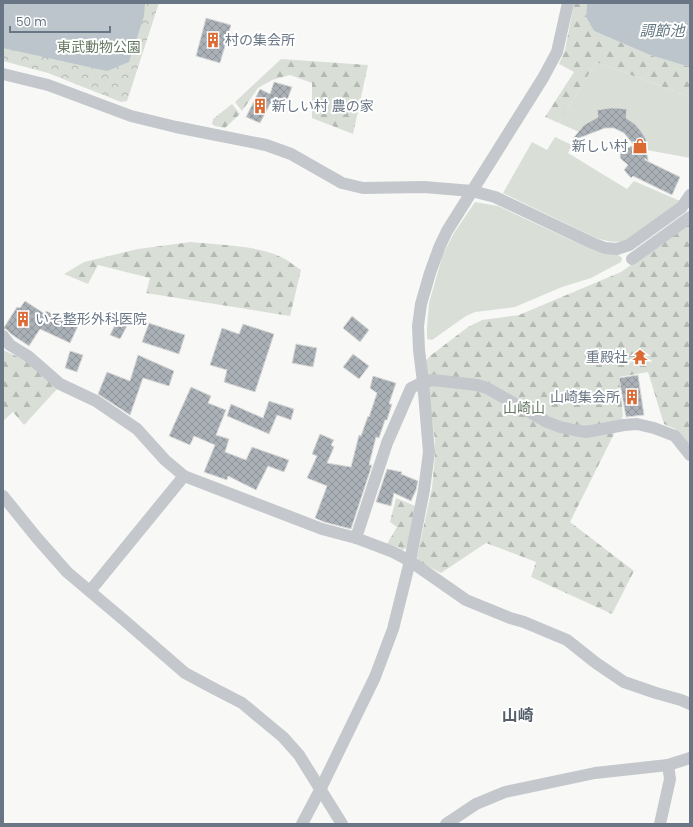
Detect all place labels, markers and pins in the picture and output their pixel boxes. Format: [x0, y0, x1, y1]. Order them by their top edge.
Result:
place label: 村の集会所 [225, 30, 295, 50]
building icon: 村の集会所 [204, 31, 222, 49]
place label: 新しい村 農の家 [272, 96, 374, 116]
building icon: 新しい村 農の家 [251, 97, 269, 115]
place label: 新しい村 [572, 136, 628, 156]
shop icon: 新しい村 [631, 137, 649, 155]
place label: いそ整形外科医院 [35, 309, 147, 329]
building icon: いそ整形外科医院 [14, 310, 32, 328]
place label: 重殿社 [586, 347, 628, 367]
temple icon: 重殿社 [631, 348, 649, 366]
place label: 山崎集会所 [550, 387, 620, 407]
building icon: 山崎集会所 [623, 388, 641, 406]

